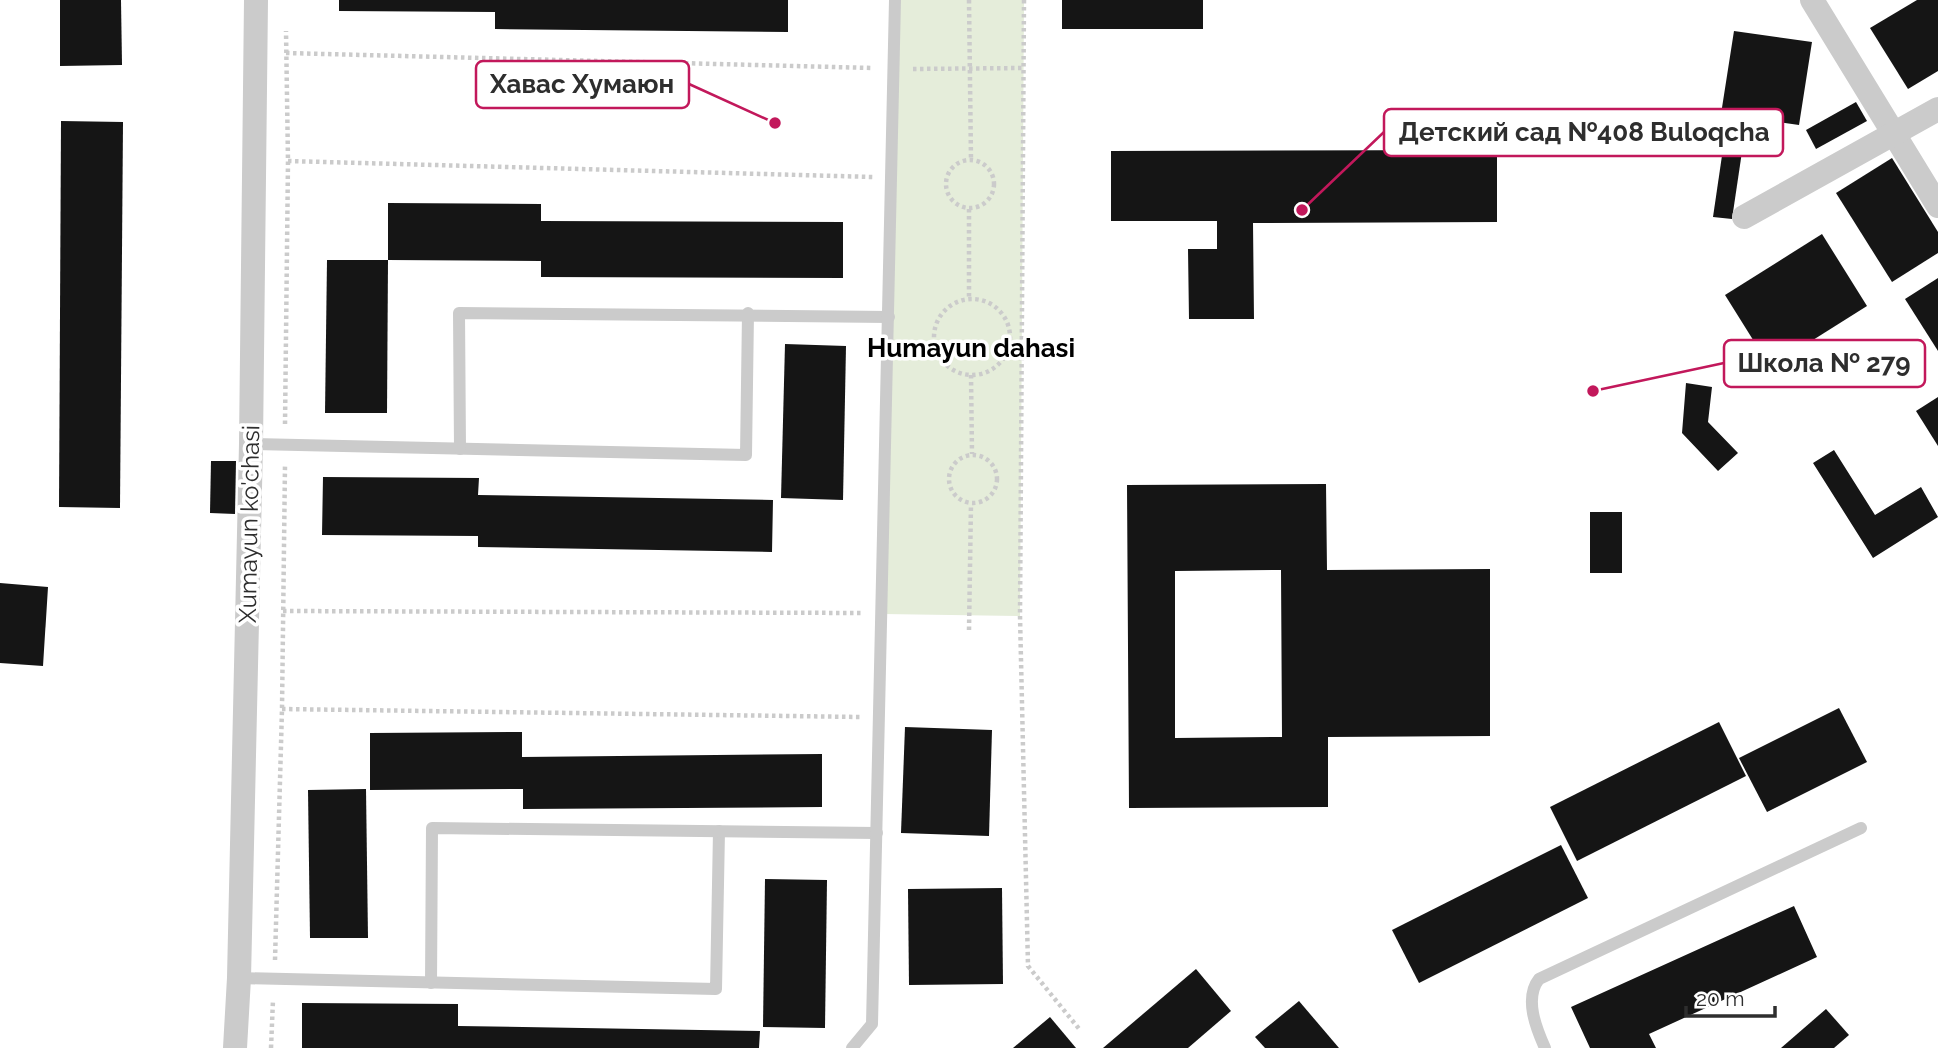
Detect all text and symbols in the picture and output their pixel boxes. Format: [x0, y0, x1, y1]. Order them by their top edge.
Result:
callout: Хавас Хумаюн [476, 61, 689, 108]
text: Хавас Хумаюн [489, 69, 674, 99]
callout: Детский сад №408 Buloqcha [1384, 109, 1783, 156]
text: Детский сад №408 Buloqcha [1398, 117, 1770, 147]
district label: Humayun dahasi [867, 333, 1075, 363]
callout: Школа № 279 [1724, 340, 1925, 387]
text: Школа № 279 [1737, 348, 1911, 378]
street label: Xumayun ko'chasi [233, 425, 265, 623]
scale bar [1686, 974, 1775, 1018]
text: 20 m [1696, 986, 1744, 1011]

